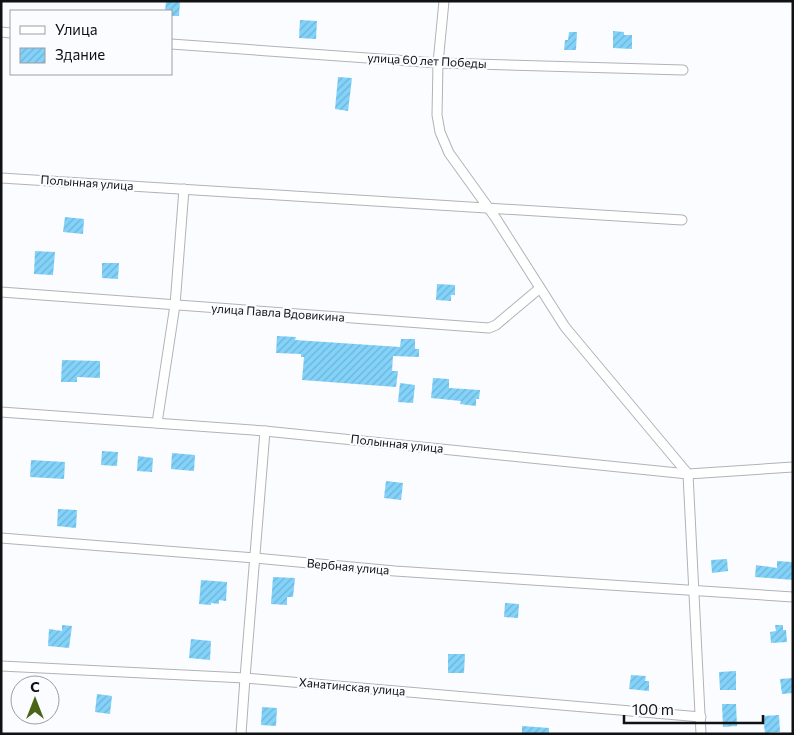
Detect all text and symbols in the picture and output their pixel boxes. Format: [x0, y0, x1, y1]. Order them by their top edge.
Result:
legend [10, 10, 172, 75]
text: Улица [55, 20, 97, 38]
text: Здание [55, 45, 105, 63]
street label: улица 60 лет Победы [367, 50, 487, 70]
street label: Полынная улица [40, 172, 134, 192]
street label: улица Павла Вдовикина [211, 300, 345, 324]
street label: Полынная улица [350, 431, 444, 455]
street label: Вербная улица [306, 555, 390, 577]
street label: Ханатинская улица [298, 674, 406, 698]
north arrow [10, 675, 60, 725]
text: С [30, 678, 40, 695]
scale bar [624, 692, 763, 724]
text: 100 m [632, 700, 674, 718]

